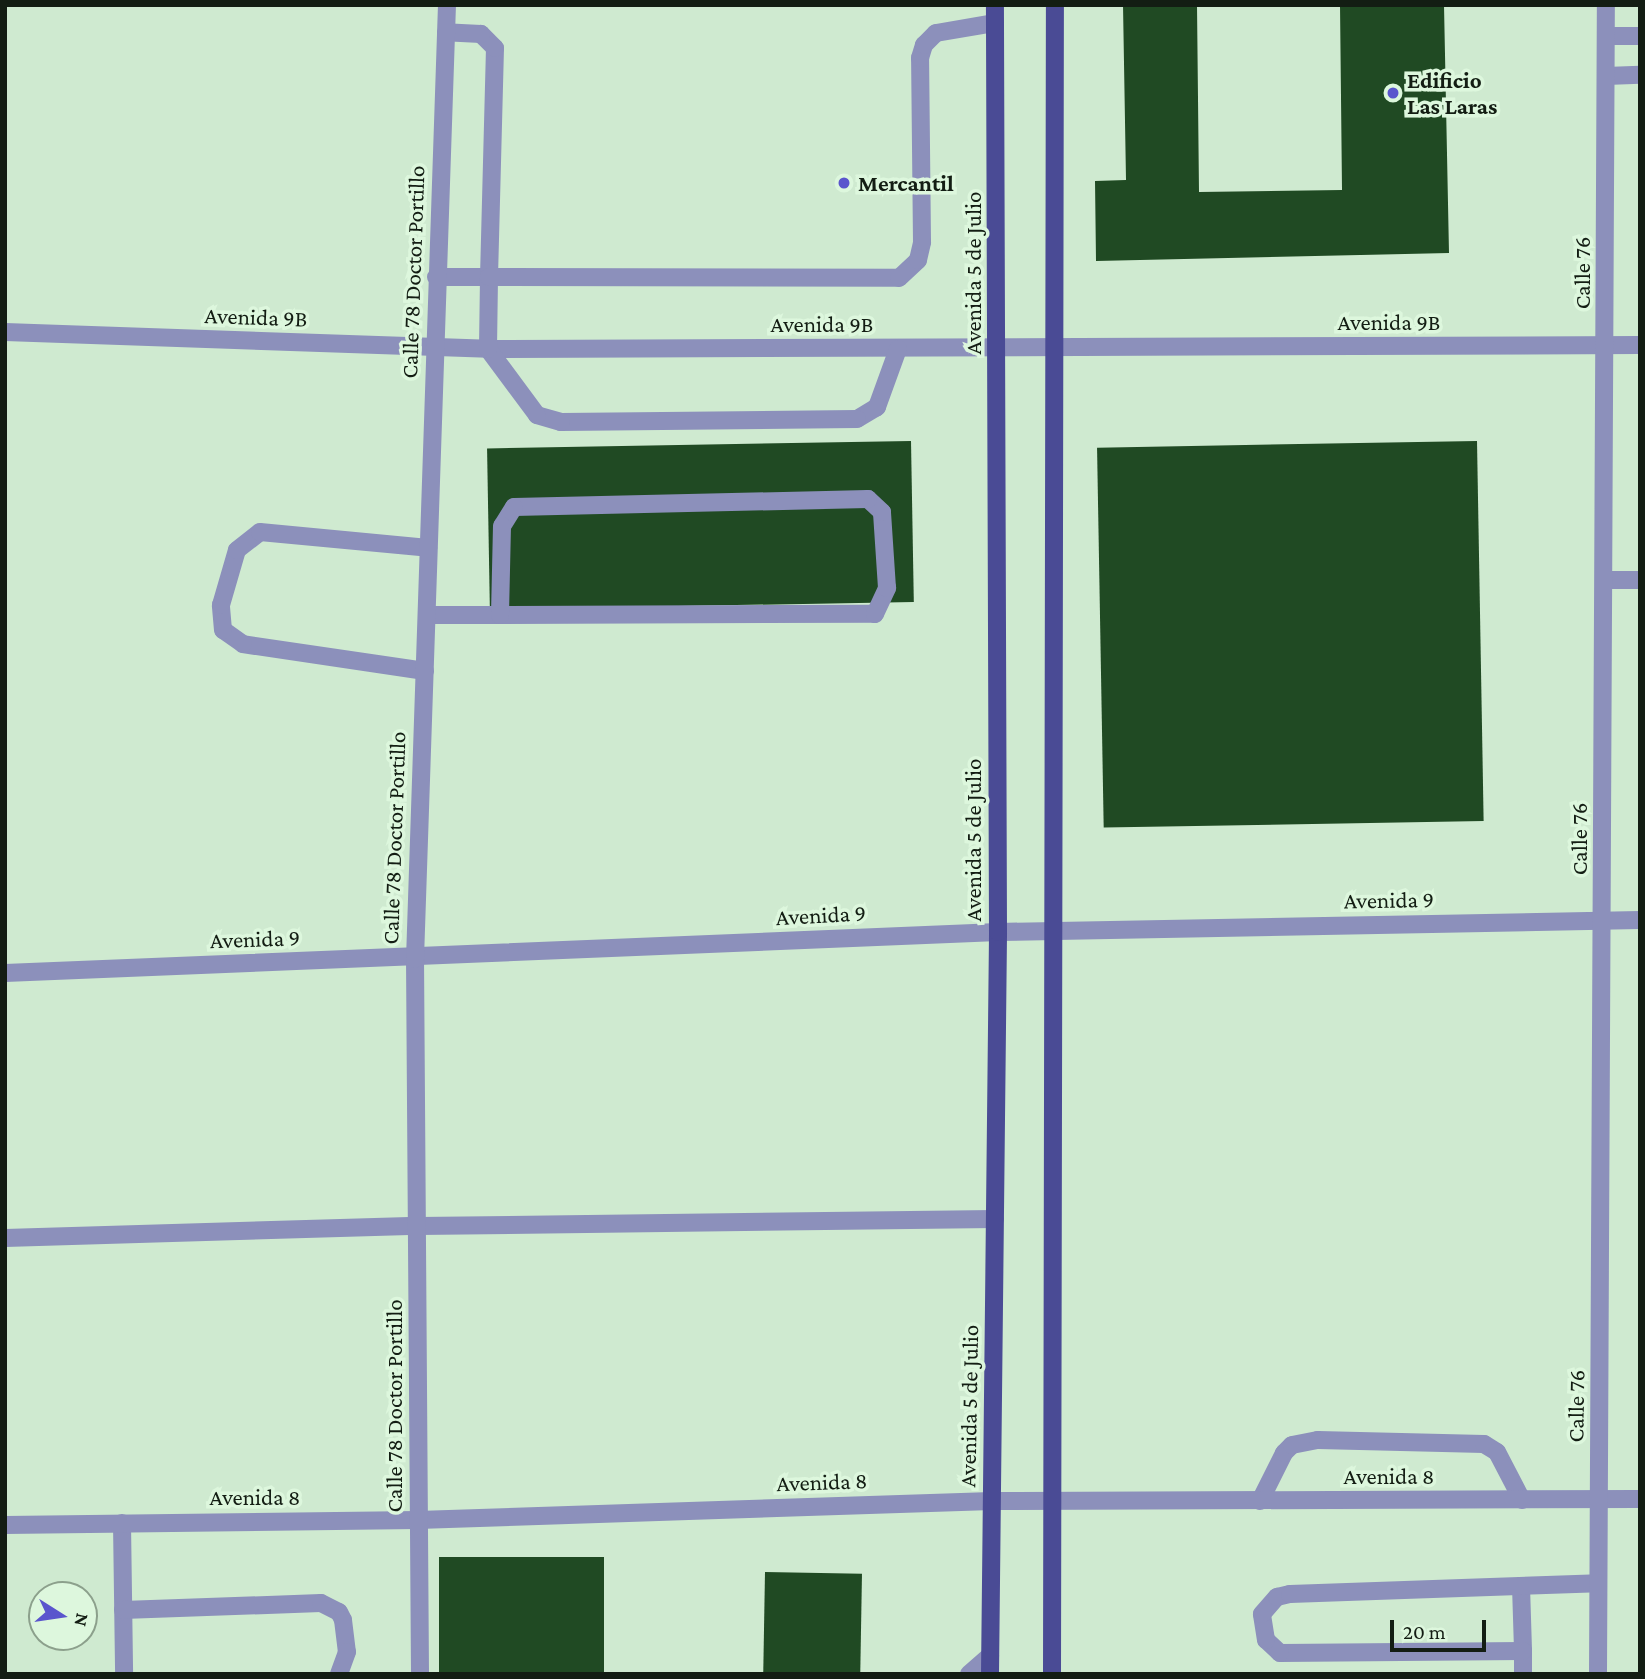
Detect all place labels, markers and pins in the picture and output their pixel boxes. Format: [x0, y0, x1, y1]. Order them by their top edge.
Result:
place label: Edificio Las Laras [1407, 66, 1497, 120]
marker: Edificio Las Laras [1385, 85, 1401, 101]
place label: Mercantil [858, 169, 954, 197]
marker: Mercantil [836, 175, 852, 191]

